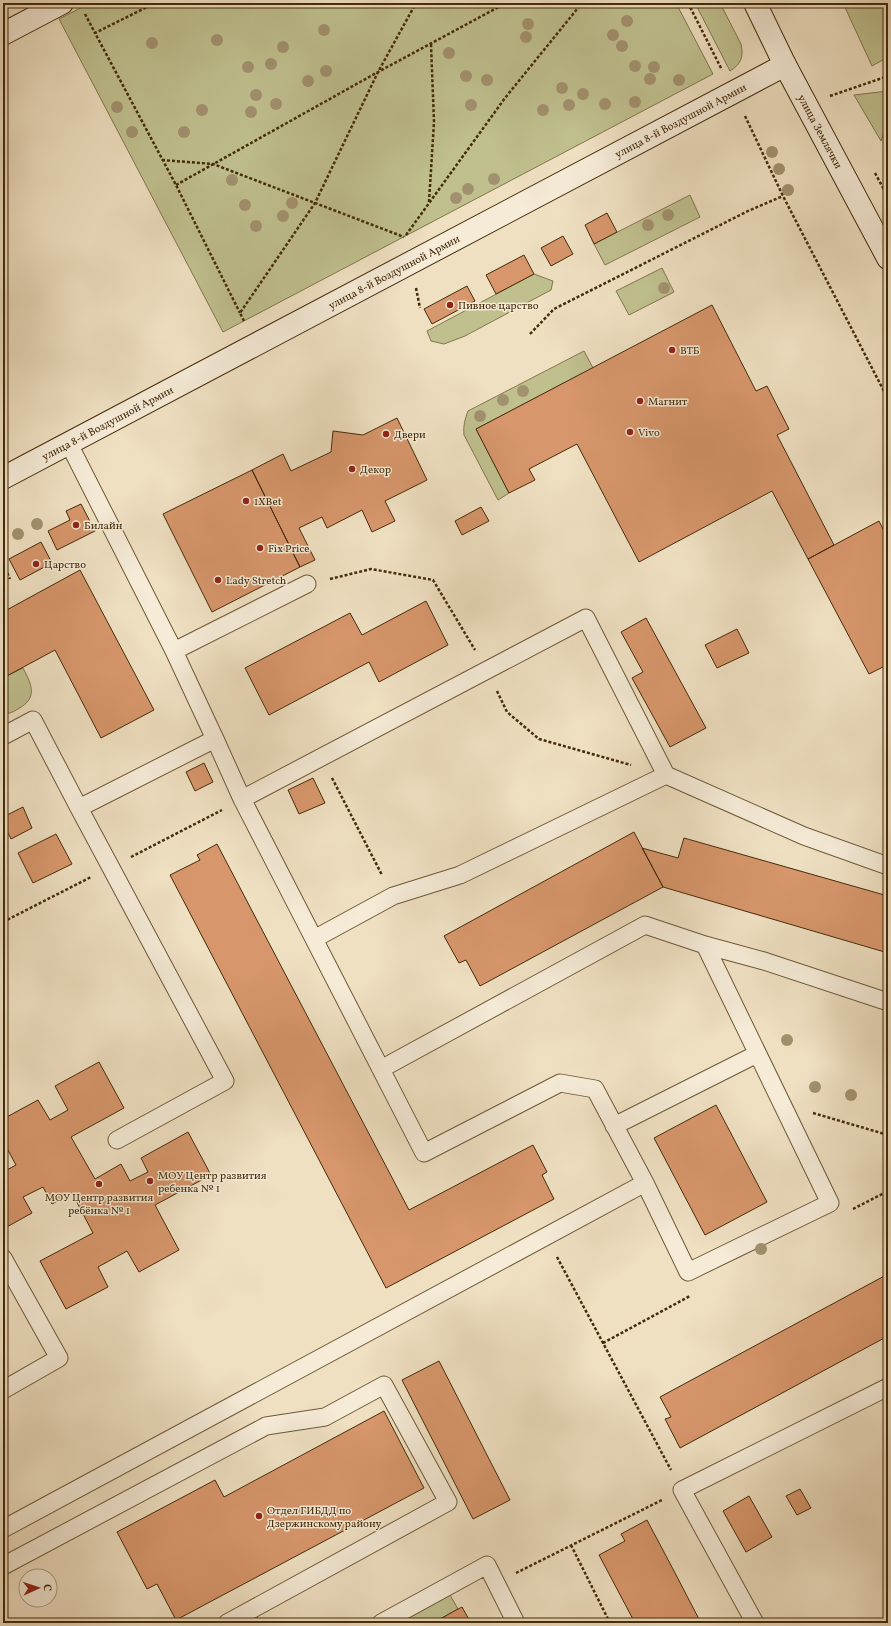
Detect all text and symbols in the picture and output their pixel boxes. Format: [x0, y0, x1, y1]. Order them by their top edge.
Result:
street label: улица 8-й Воздушной Армии [613, 81, 750, 163]
street label: улица Землячки [793, 92, 845, 172]
street label: улица 8-й Воздушной Армии [326, 232, 463, 314]
place label: Пивное царство [458, 299, 539, 314]
marker: Пивное царство [445, 300, 455, 310]
place label: ВТБ [680, 344, 700, 359]
marker: ВТБ [667, 345, 677, 355]
street label: улица 8-й Воздушной Армии [40, 383, 177, 465]
place label: Магнит [648, 395, 688, 410]
marker: Магнит [635, 396, 645, 406]
place label: Vivo [638, 426, 660, 441]
marker: Vivo [625, 427, 635, 437]
place label: Двери [394, 428, 426, 443]
marker: Двери [381, 429, 391, 439]
place label: Декор [360, 463, 391, 478]
marker: Декор [347, 464, 357, 474]
place label: 1XBet [254, 495, 282, 510]
marker: 1XBet [241, 496, 251, 506]
place label: Билайн [84, 519, 123, 534]
marker: Билайн [71, 520, 81, 530]
place label: Fix Price [268, 542, 310, 557]
marker: Fix Price [255, 543, 265, 553]
place label: Царство [44, 558, 86, 573]
marker: Царство [31, 559, 41, 569]
place label: Lady Stretch [226, 574, 287, 589]
marker: Lady Stretch [213, 575, 223, 585]
place label: МОУ Центр развития ребенка № 1 [158, 1169, 267, 1197]
marker: МОУ Центр развития ребенка № 1 [145, 1176, 155, 1186]
marker: МОУ Центр развития ребёнка № 1 [94, 1179, 104, 1189]
place label: МОУ Центр развития ребёнка № 1 [45, 1191, 154, 1219]
place label: Отдел ГИБДД по Дзержинскому району [267, 1504, 382, 1532]
marker: Отдел ГИБДД по Дзержинскому району [254, 1511, 264, 1521]
north arrow [18, 1568, 58, 1608]
text: С [39, 1584, 54, 1591]

